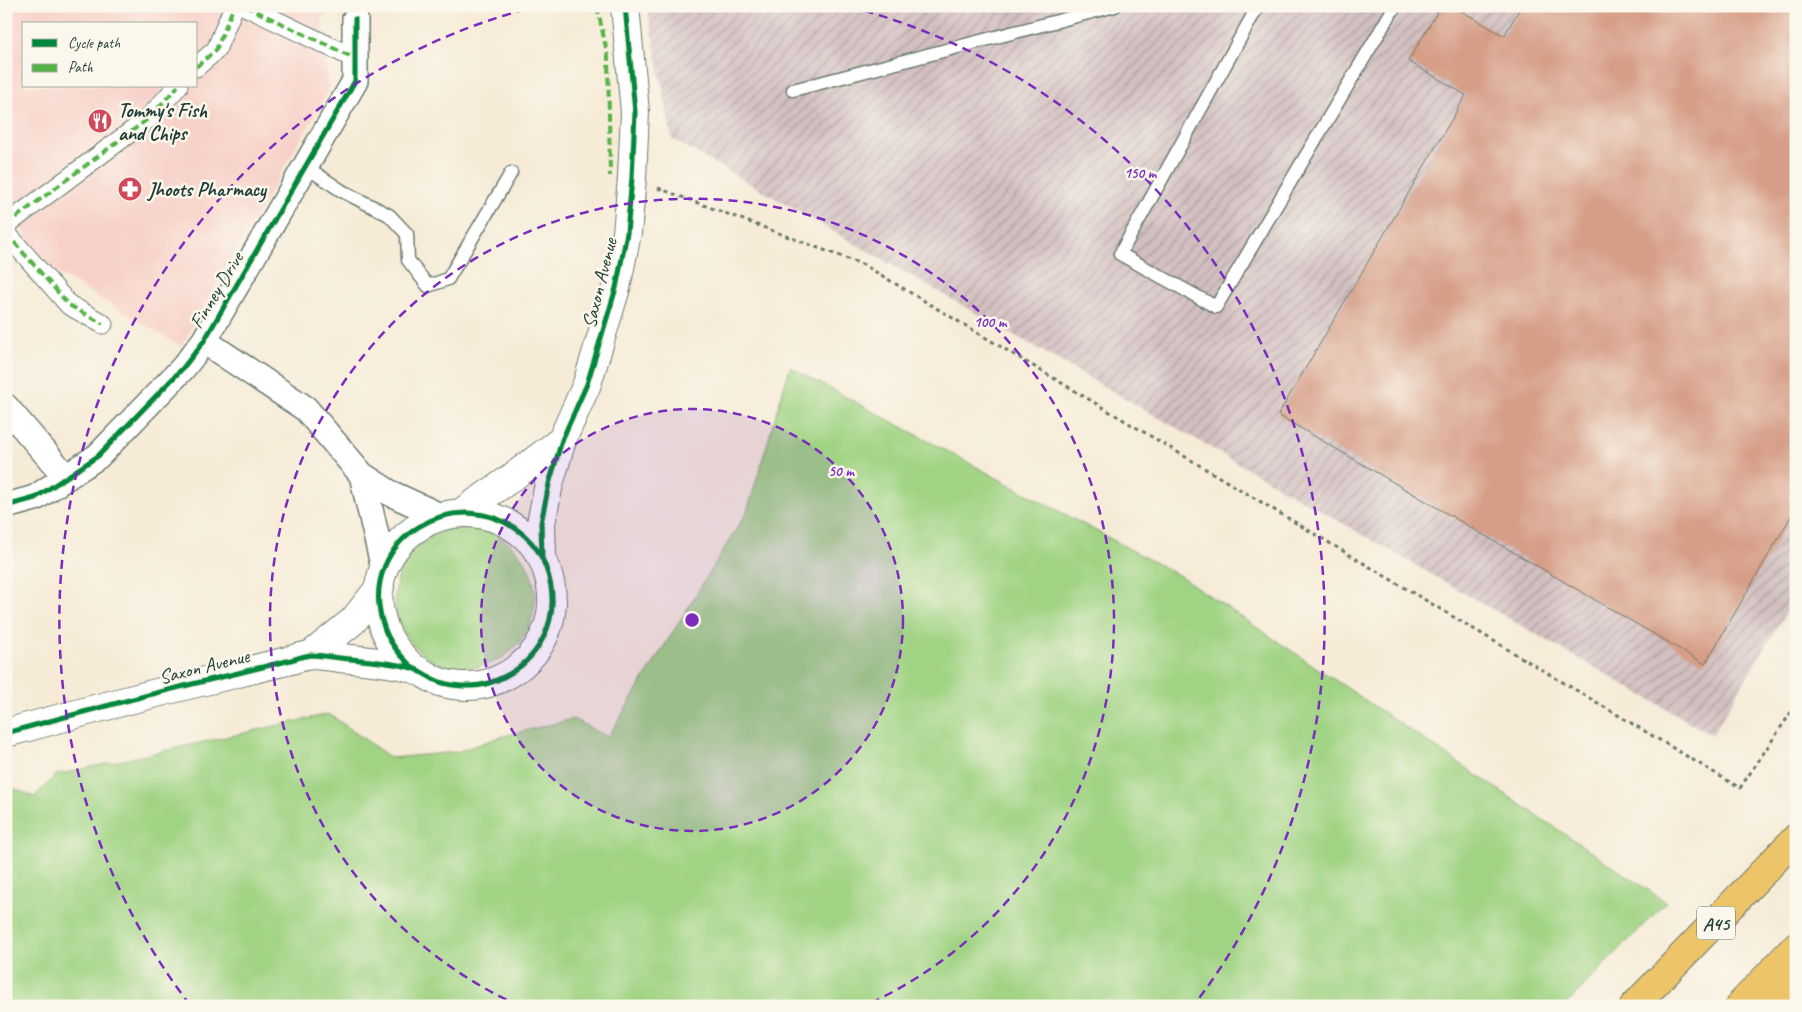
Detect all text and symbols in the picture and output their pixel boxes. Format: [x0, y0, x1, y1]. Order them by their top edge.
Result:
legend [22, 22, 198, 88]
text: Cycle path [68, 34, 120, 53]
text: Path [68, 58, 94, 77]
place label: Tommy's Fish and Chips [118, 98, 208, 146]
restaurant icon: Tommy's Fish and Chips [87, 108, 113, 134]
text: 150 m [1124, 164, 1158, 183]
pharmacy icon: Jhoots Pharmacy [117, 176, 143, 202]
place label: Jhoots Pharmacy [146, 177, 268, 203]
street label: Saxon Avenue [576, 234, 623, 331]
street label: Finney Drive [184, 246, 250, 333]
text: 100 m [974, 313, 1008, 332]
text: 50 m [828, 462, 855, 481]
centre of rings [683, 611, 701, 629]
street label: Saxon Avenue [157, 643, 253, 690]
road number: A45 [1697, 906, 1735, 940]

